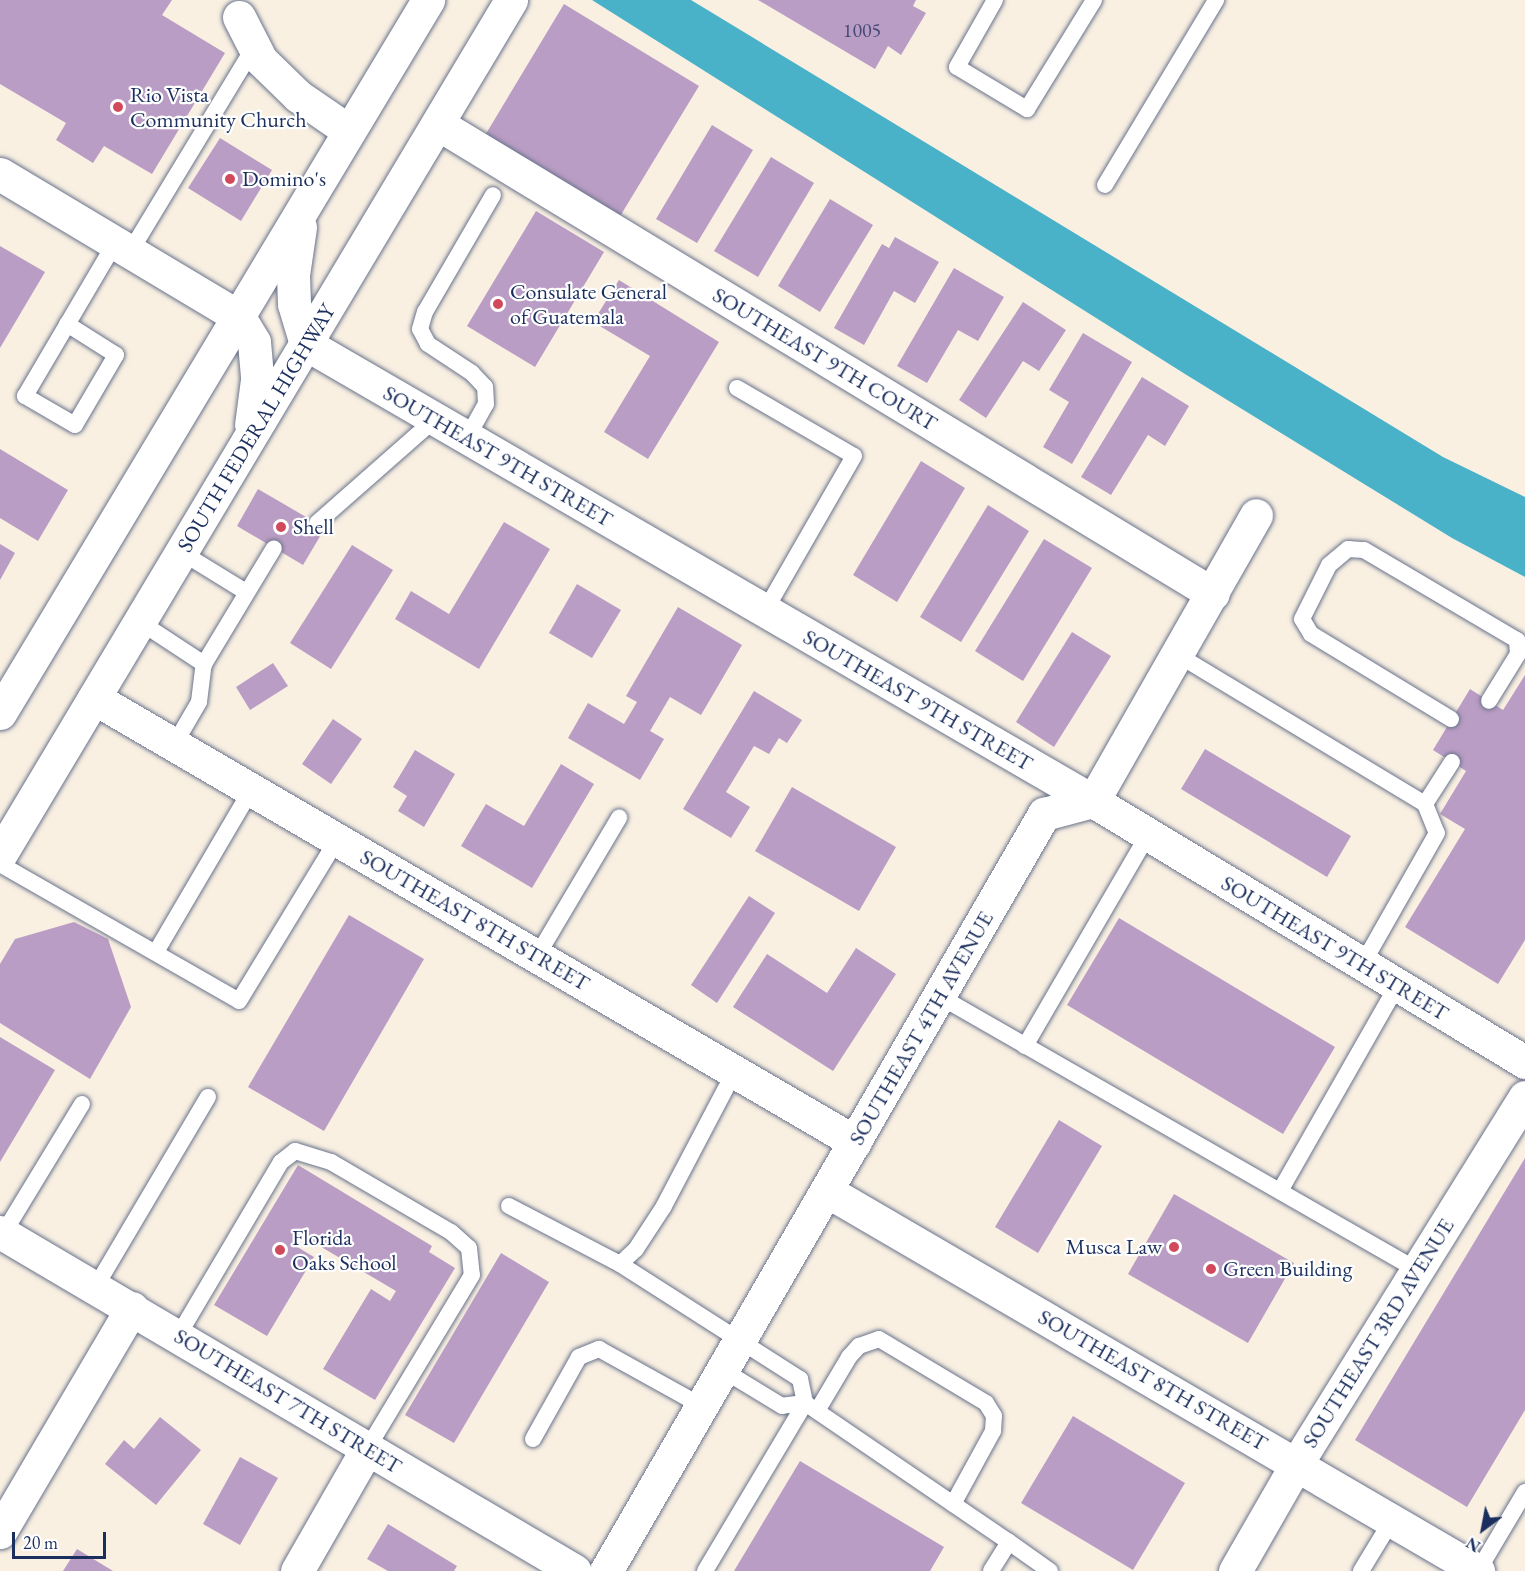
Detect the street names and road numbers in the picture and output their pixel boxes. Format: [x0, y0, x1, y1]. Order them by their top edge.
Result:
street label: SOUTHEAST 9TH COURT [708, 281, 942, 437]
street label: SOUTH FEDERAL HIGHWAY [171, 299, 341, 557]
street label: SOUTHEAST 9TH STREET [379, 379, 617, 533]
street label: SOUTHEAST 9TH STREET [799, 623, 1037, 777]
street label: SOUTHEAST 8TH STREET [356, 843, 594, 997]
street label: SOUTHEAST 9TH STREET [1217, 870, 1453, 1026]
street label: SOUTHEAST 4TH AVENUE [843, 906, 999, 1150]
street label: SOUTHEAST 3RD AVENUE [1296, 1213, 1460, 1453]
street label: SOUTHEAST 8TH STREET [1034, 1303, 1272, 1457]
street label: SOUTHEAST 7TH STREET [170, 1323, 406, 1479]

